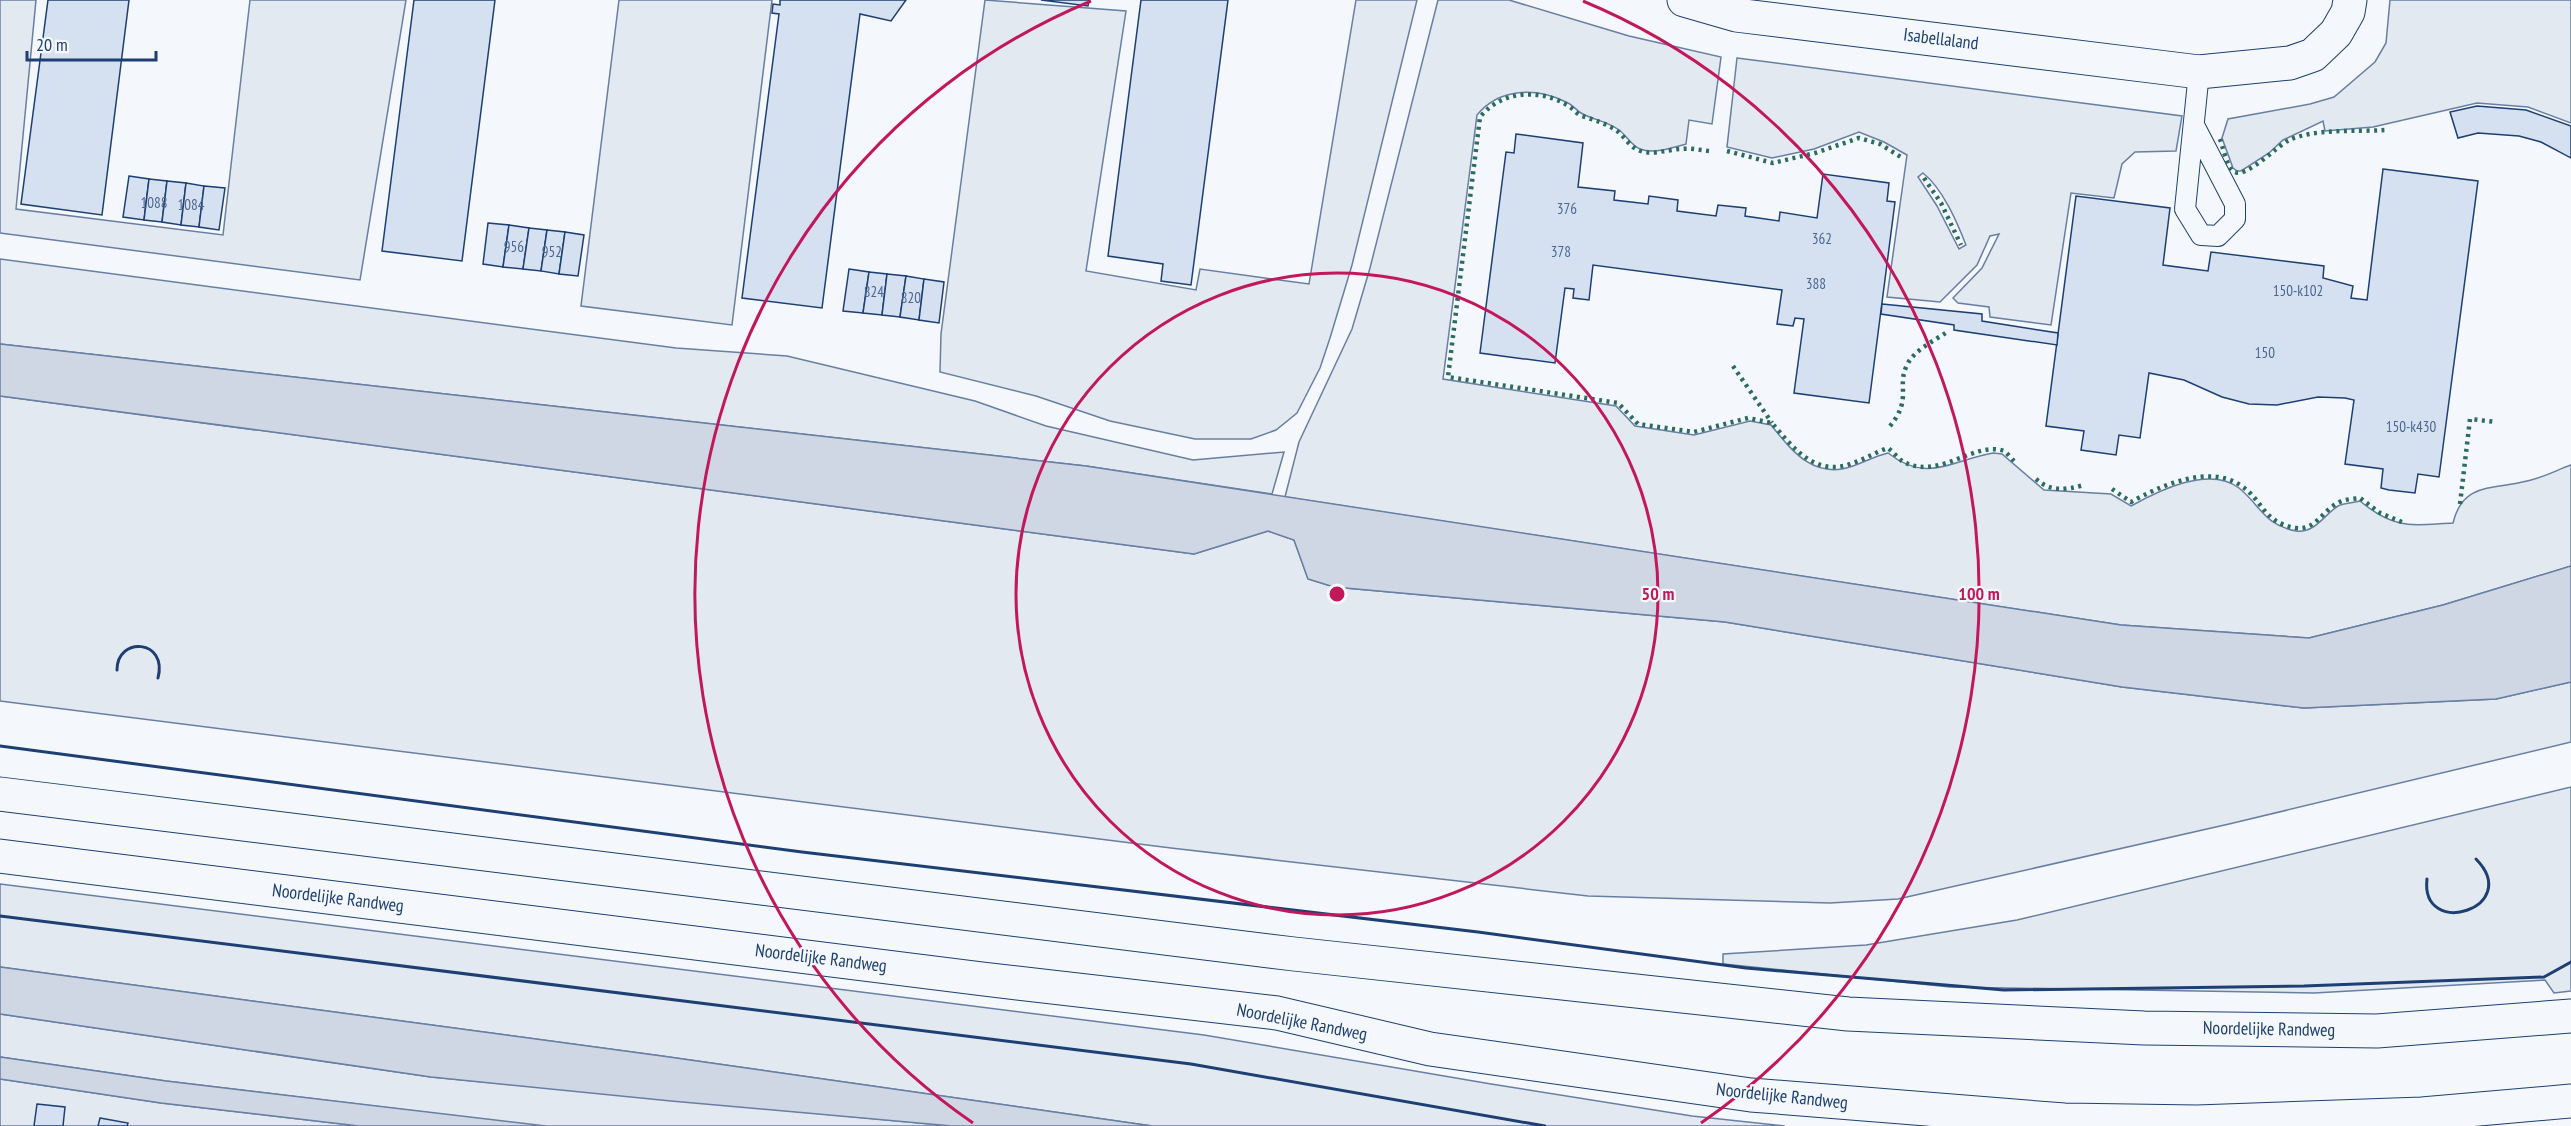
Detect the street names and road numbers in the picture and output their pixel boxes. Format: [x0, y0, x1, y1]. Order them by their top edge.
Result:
street label: Isabellaland [1902, 22, 1980, 55]
street label: Noordelijke Randweg [271, 878, 405, 917]
street label: Noordelijke Randweg [754, 938, 888, 977]
street label: Noordelijke Randweg [1235, 998, 1369, 1045]
street label: Noordelijke Randweg [2203, 1016, 2335, 1041]
street label: Noordelijke Randweg [1715, 1077, 1849, 1114]

